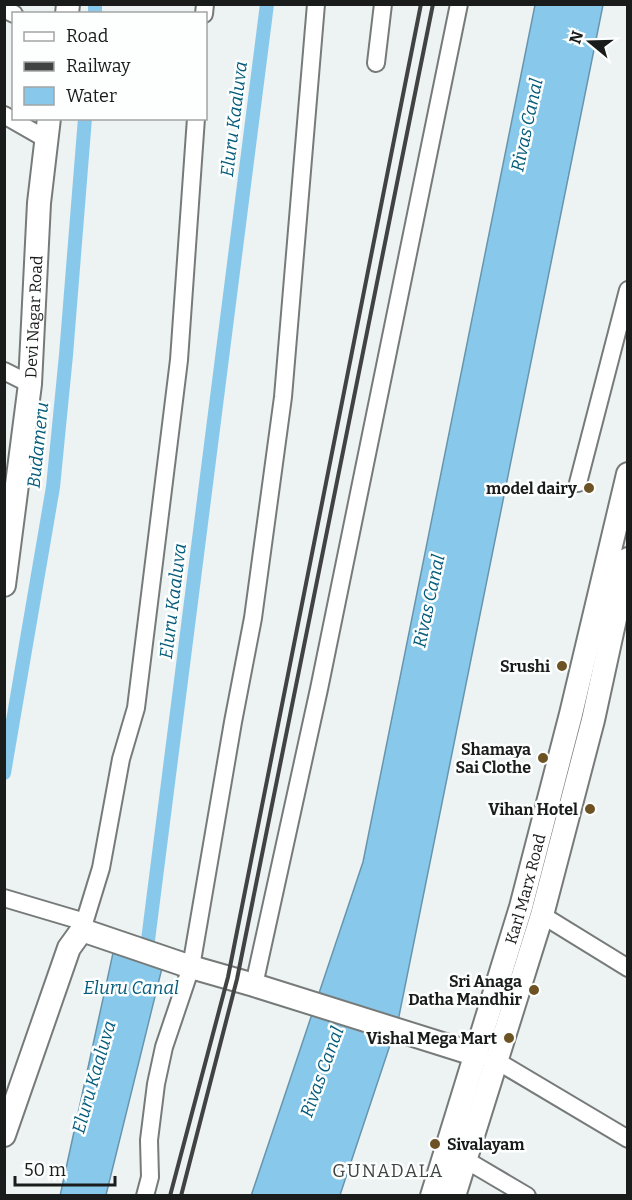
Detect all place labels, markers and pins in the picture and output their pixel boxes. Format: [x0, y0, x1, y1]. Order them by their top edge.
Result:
place label: model dairy [486, 479, 577, 498]
marker: model dairy [582, 481, 596, 495]
place label: Srushi [500, 657, 550, 676]
marker: Srushi [555, 659, 569, 673]
place label: Shamaya Sai Clothe [456, 740, 531, 777]
marker: Shamaya Sai Clothe [536, 751, 550, 765]
place label: Vihan Hotel [488, 800, 578, 819]
marker: Vihan Hotel [583, 802, 597, 816]
place label: Sri Anaga Datha Mandhir [408, 972, 522, 1009]
marker: Sri Anaga Datha Mandhir [527, 983, 541, 997]
place label: Vishal Mega Mart [366, 1029, 498, 1048]
marker: Vishal Mega Mart [502, 1031, 516, 1045]
place label: Sivalayam [447, 1135, 525, 1154]
marker: Sivalayam [428, 1137, 442, 1151]

